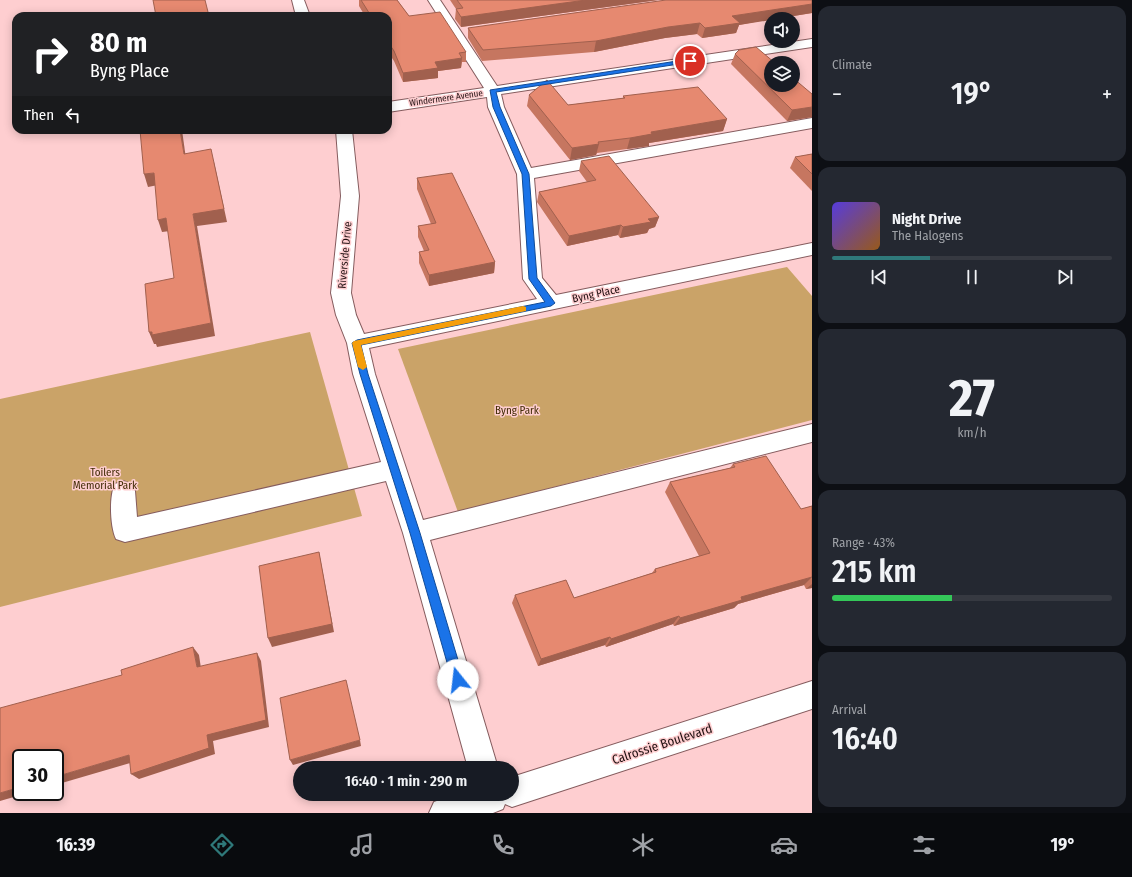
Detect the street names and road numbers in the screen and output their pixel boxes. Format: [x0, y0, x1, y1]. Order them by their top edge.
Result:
street label: Windermere Avenue [409, 88, 484, 108]
street label: Riverside Drive [336, 221, 354, 289]
street label: Byng Place [571, 283, 621, 305]
street label: Calrossie Boulevard [610, 721, 714, 767]

